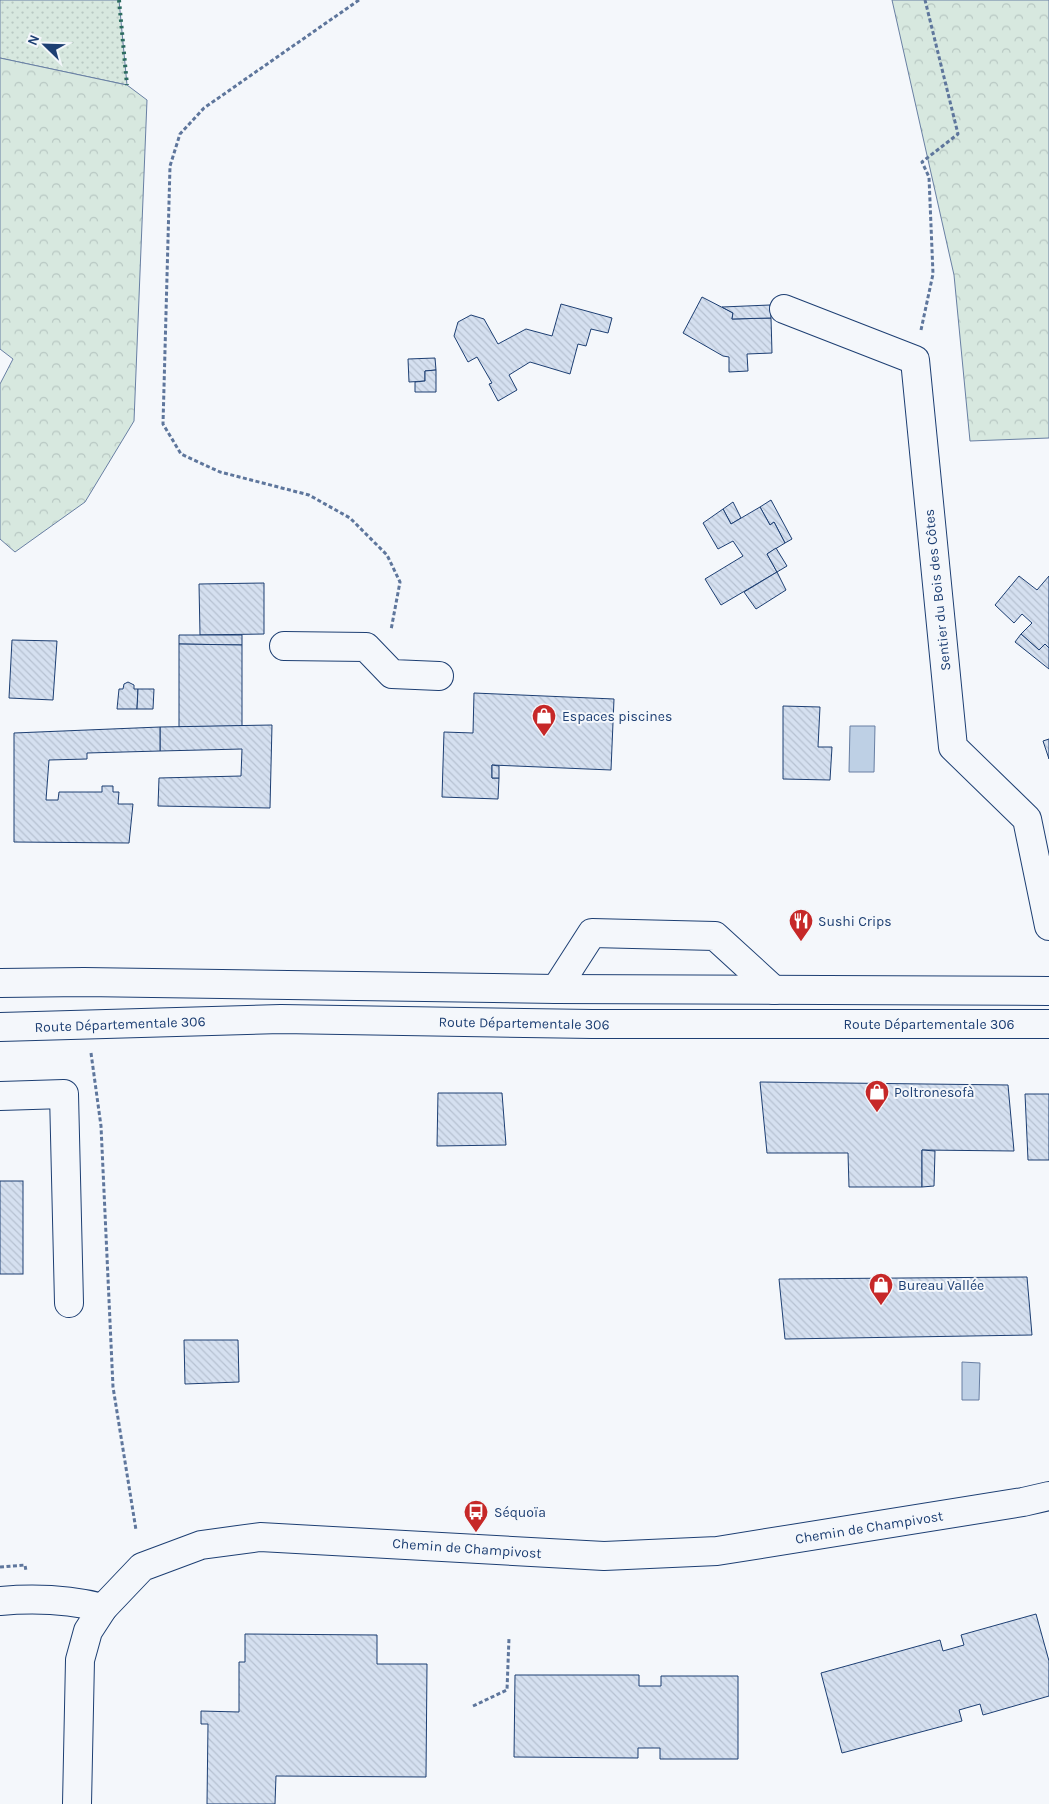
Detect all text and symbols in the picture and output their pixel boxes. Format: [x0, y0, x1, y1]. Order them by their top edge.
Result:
north arrow [20, 20, 70, 70]
text: N [24, 32, 43, 48]
street label: Sentier du Bois des Côtes [921, 508, 954, 672]
shop icon: Espaces piscines [531, 703, 557, 737]
place label: Espaces piscines [562, 708, 672, 725]
restaurant icon: Sushi Crips [788, 908, 814, 942]
place label: Sushi Crips [818, 913, 892, 930]
street label: Route Départementale 306 [34, 1013, 206, 1036]
street label: Route Départementale 306 [438, 1014, 610, 1033]
street label: Route Départementale 306 [843, 1016, 1015, 1033]
shop icon: Poltronesofà [864, 1079, 890, 1113]
place label: Poltronesofà [894, 1084, 974, 1101]
shop icon: Bureau Vallée [868, 1272, 894, 1306]
place label: Bureau Vallée [898, 1277, 984, 1294]
bus stop icon: Séquoïa [463, 1499, 489, 1533]
place label: Séquoïa [494, 1504, 546, 1521]
street label: Chemin de Champivost [794, 1507, 944, 1548]
street label: Chemin de Champivost [392, 1535, 542, 1562]

